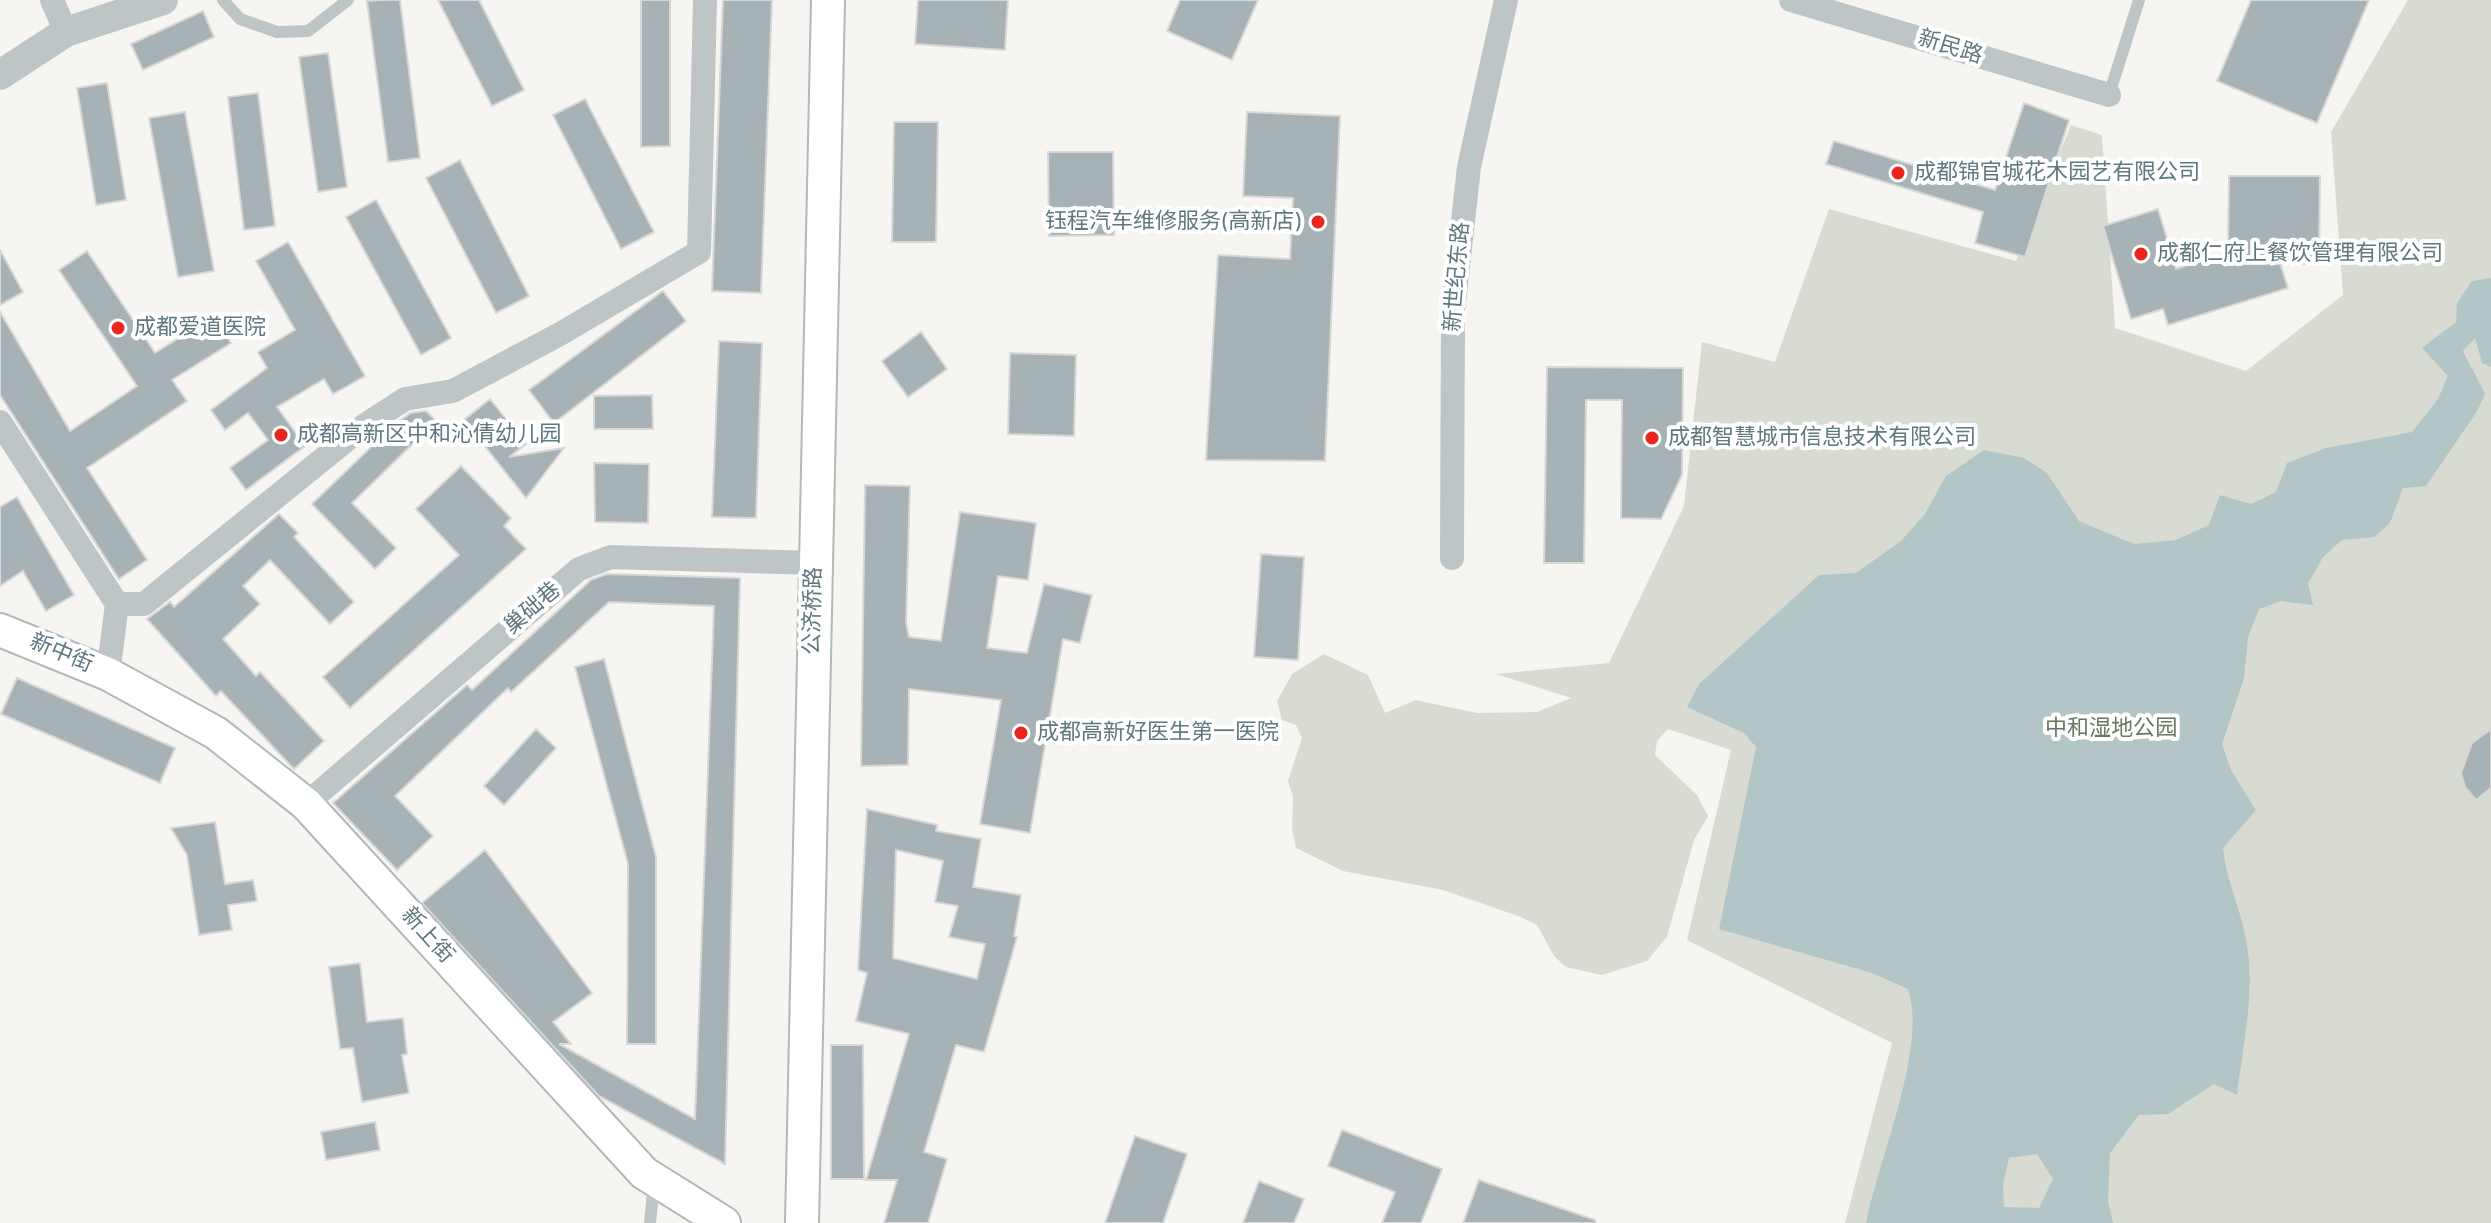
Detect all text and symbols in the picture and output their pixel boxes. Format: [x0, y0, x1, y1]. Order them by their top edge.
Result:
street label: 新民路 [1914, 25, 1986, 71]
place label: 成都锦官城花木园艺有限公司 [1914, 160, 2200, 187]
marker: 成都锦官城花木园艺有限公司 [1889, 164, 1907, 182]
place label: 钰程汽车维修服务(高新店) [1045, 209, 1302, 236]
marker: 钰程汽车维修服务(高新店) [1309, 213, 1327, 231]
street label: 新世纪东路 [1440, 221, 1476, 333]
place label: 成都仁府上餐饮管理有限公司 [2157, 241, 2443, 268]
marker: 成都仁府上餐饮管理有限公司 [2132, 245, 2150, 263]
place label: 成都爱道医院 [134, 315, 266, 342]
marker: 成都爱道医院 [109, 319, 127, 337]
place label: 成都高新区中和沁倩幼儿园 [297, 422, 561, 449]
place label: 成都智慧城市信息技术有限公司 [1668, 425, 1976, 452]
marker: 成都高新区中和沁倩幼儿园 [272, 426, 290, 444]
marker: 成都智慧城市信息技术有限公司 [1643, 429, 1661, 447]
street label: 公济桥路 [800, 567, 828, 655]
street label: 巢础巷 [499, 577, 567, 641]
street label: 新中街 [25, 629, 97, 679]
park label: 中和湿地公园 [2045, 716, 2177, 743]
place label: 成都高新好医生第一医院 [1037, 720, 1279, 747]
marker: 成都高新好医生第一医院 [1012, 724, 1030, 742]
street label: 新上街 [395, 902, 459, 970]

